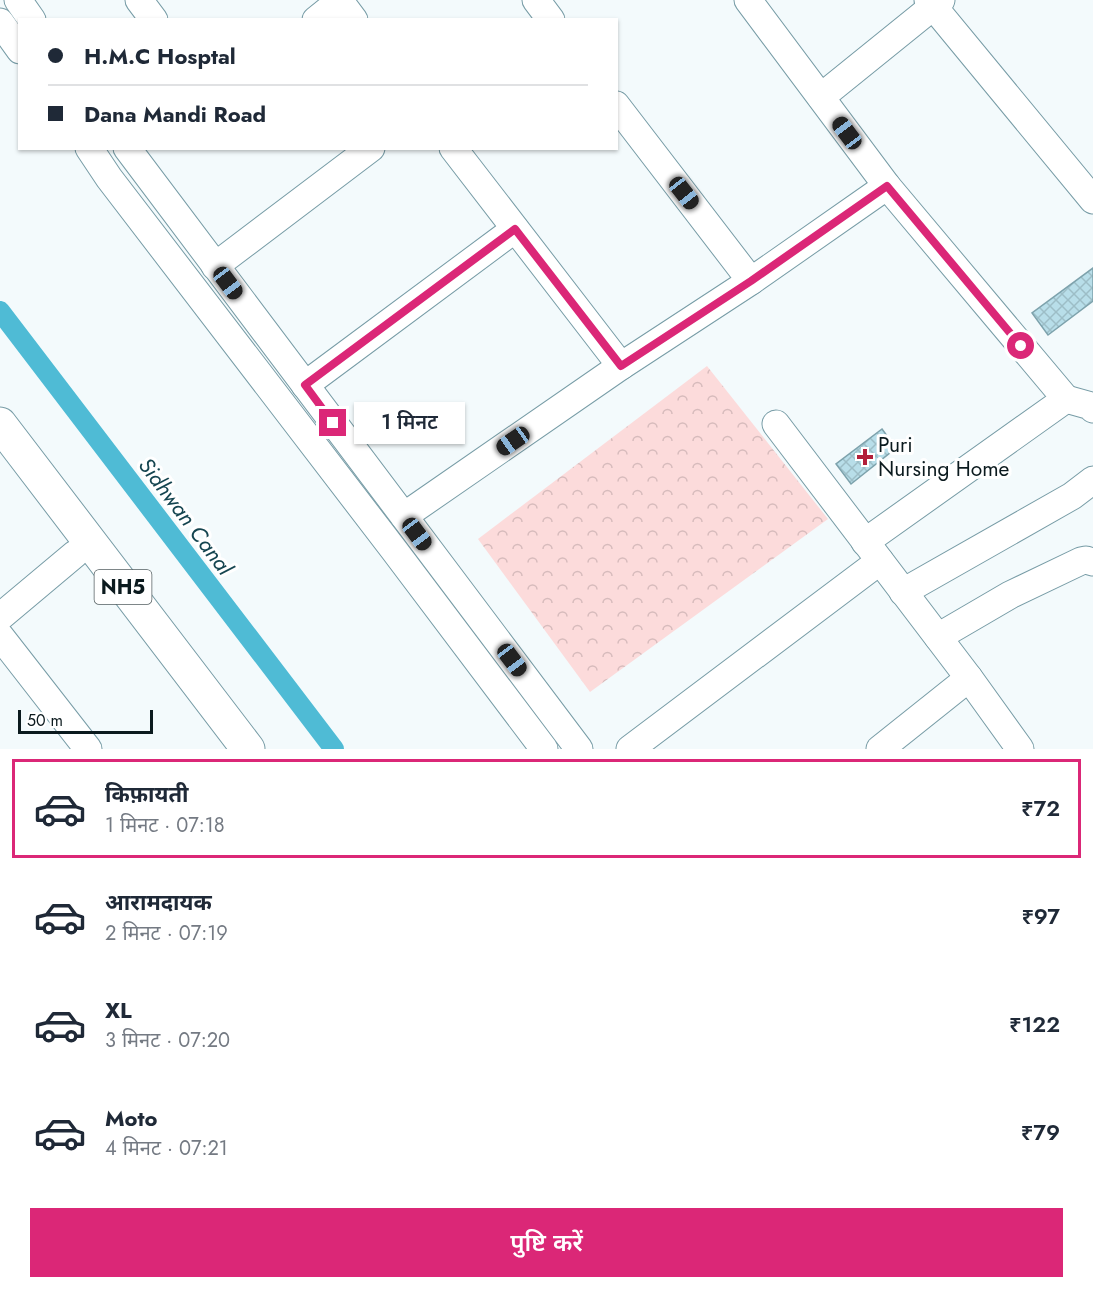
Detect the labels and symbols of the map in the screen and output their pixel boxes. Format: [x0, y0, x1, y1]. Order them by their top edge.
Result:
car [829, 113, 865, 153]
car [666, 173, 702, 213]
car [210, 263, 246, 303]
route start [1007, 332, 1034, 359]
callout: 1 मिनट [354, 402, 465, 444]
route end [319, 409, 346, 436]
car [493, 423, 533, 459]
place label: Puri Nursing Home [878, 430, 1010, 484]
marker: Puri Nursing Home [856, 448, 874, 466]
water label: Sidhwan Canal [131, 450, 242, 582]
car [399, 514, 435, 554]
road number: NH5 [94, 570, 152, 604]
car [494, 640, 530, 680]
scale bar [18, 707, 153, 734]

